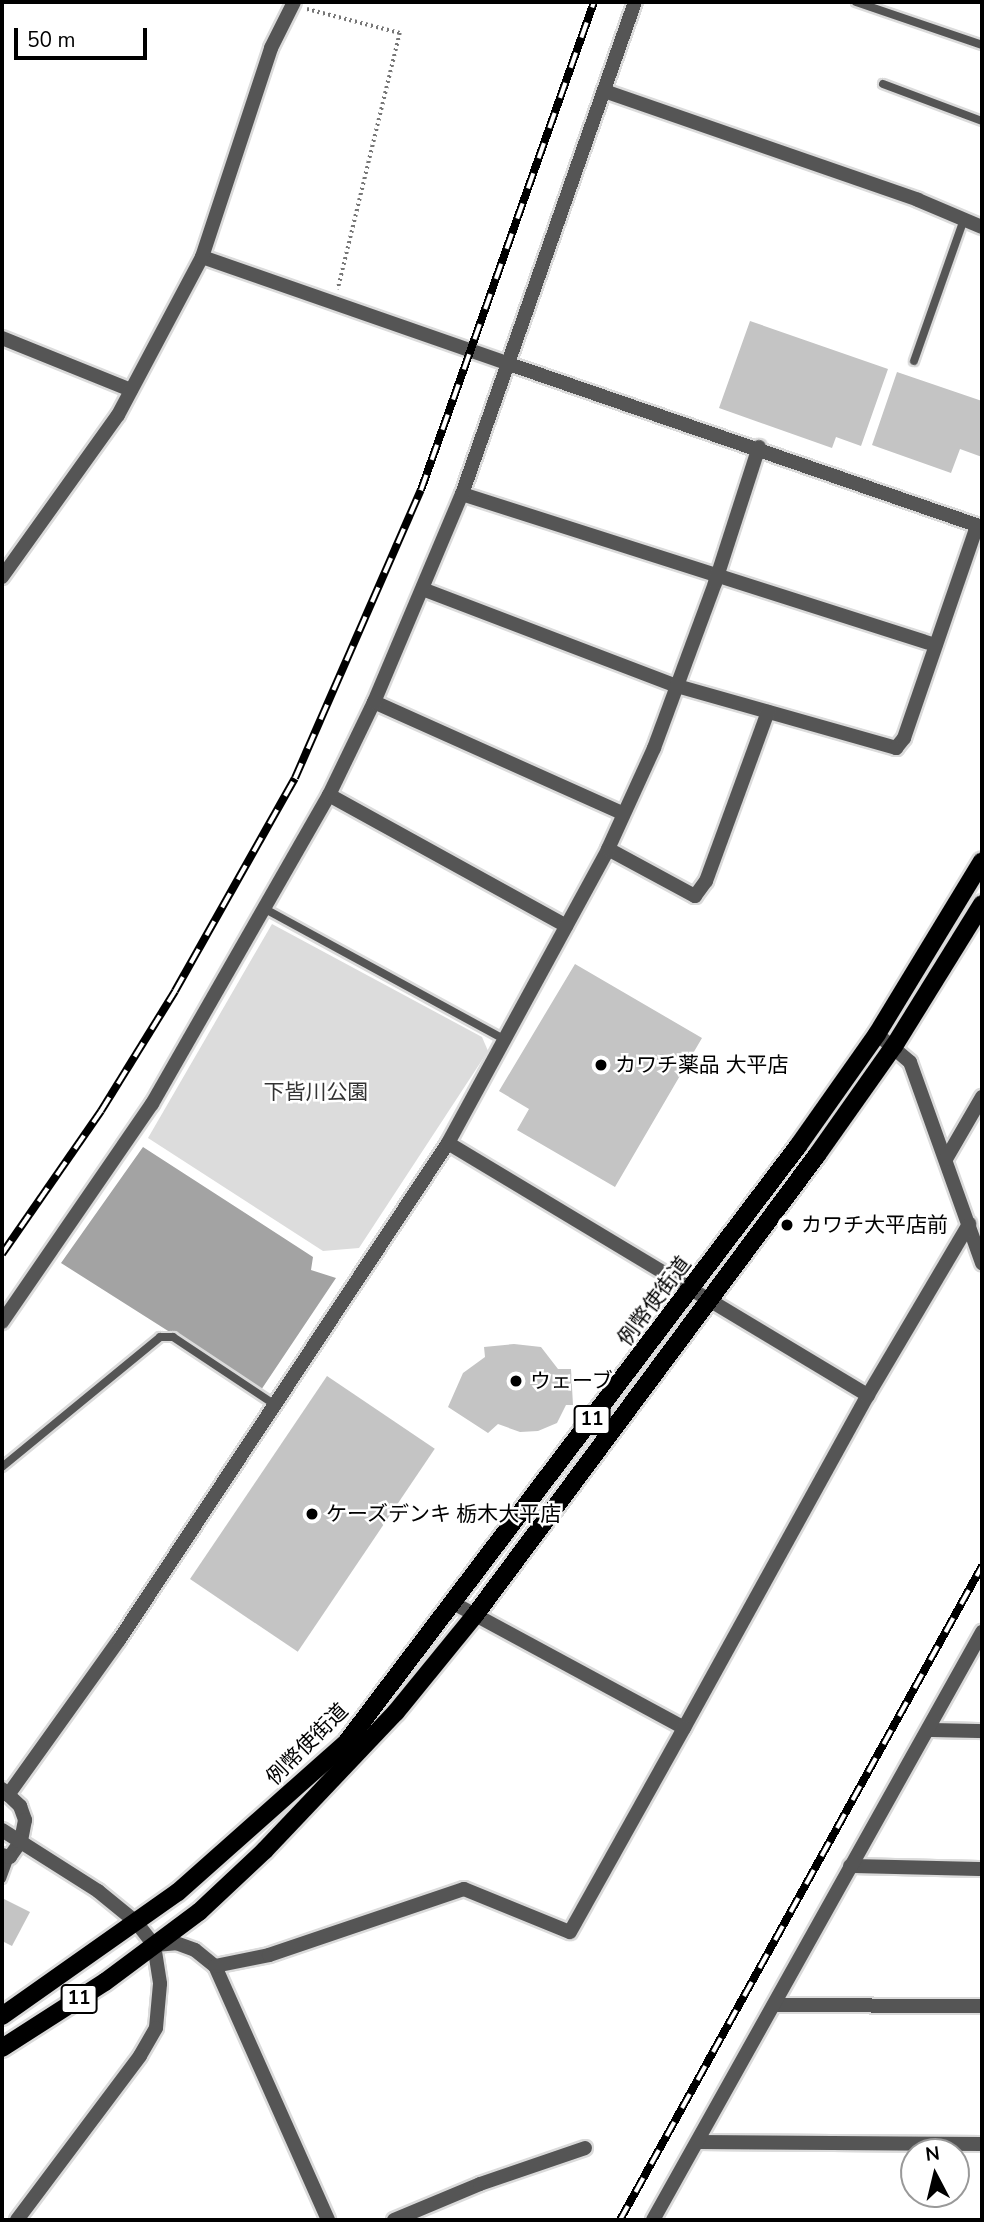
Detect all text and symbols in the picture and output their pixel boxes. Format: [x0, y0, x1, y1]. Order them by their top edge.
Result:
scale bar [18, 14, 150, 58]
text: 50 m [27, 26, 76, 54]
place label: カワチ薬品 大平店 [615, 1052, 788, 1078]
marker: カワチ薬品 大平店 [593, 1057, 609, 1073]
park label: 下皆川公園 [264, 1079, 368, 1105]
place label: カワチ大平店前 [801, 1212, 948, 1238]
marker: カワチ大平店前 [779, 1217, 795, 1233]
street label: 例幣使街道 [612, 1251, 696, 1351]
place label: ウェーブ [530, 1368, 614, 1394]
marker: ウェーブ [508, 1373, 524, 1389]
road number: 11 [573, 1404, 611, 1436]
place label: ケーズデンキ 栃木大平店 [326, 1501, 562, 1527]
marker: ケーズデンキ 栃木大平店 [304, 1506, 320, 1522]
street label: 例幣使街道 [261, 1698, 353, 1790]
road number: 11 [60, 1983, 98, 2014]
north arrow [900, 2138, 970, 2208]
text: N [924, 2140, 941, 2168]

